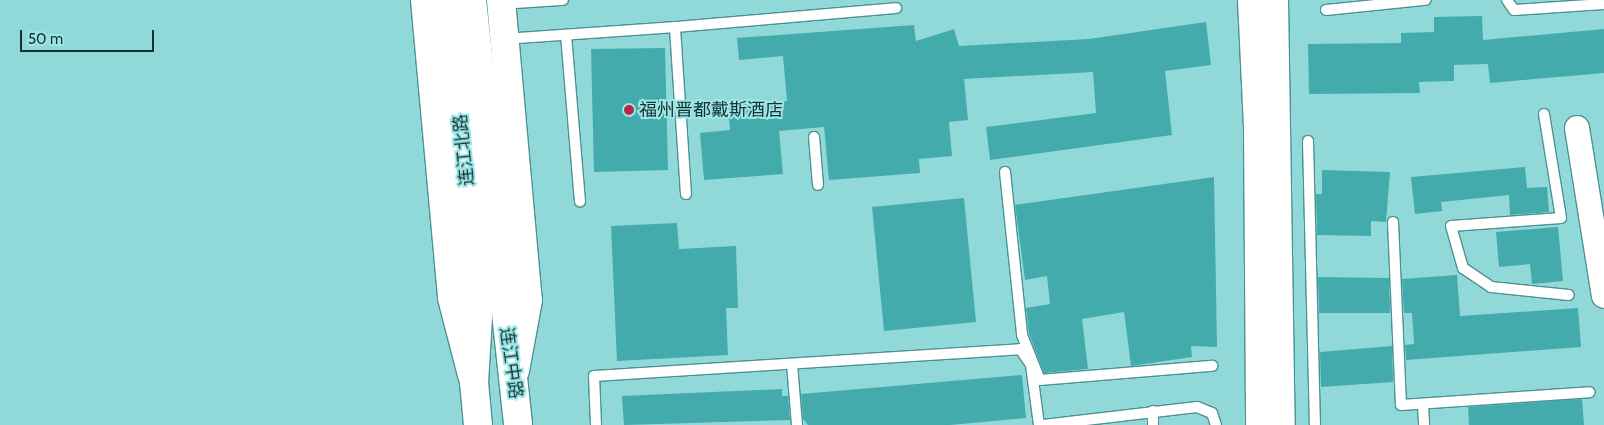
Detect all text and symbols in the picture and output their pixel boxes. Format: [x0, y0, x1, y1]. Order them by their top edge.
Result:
scale bar [22, 20, 156, 52]
text: 50 m [28, 30, 63, 48]
place label: 福州晋都戴斯酒店 [639, 99, 783, 121]
marker: 福州晋都戴斯酒店 [623, 104, 635, 116]
street label: 连江北路 [449, 113, 479, 187]
street label: 连江中路 [495, 326, 527, 400]

